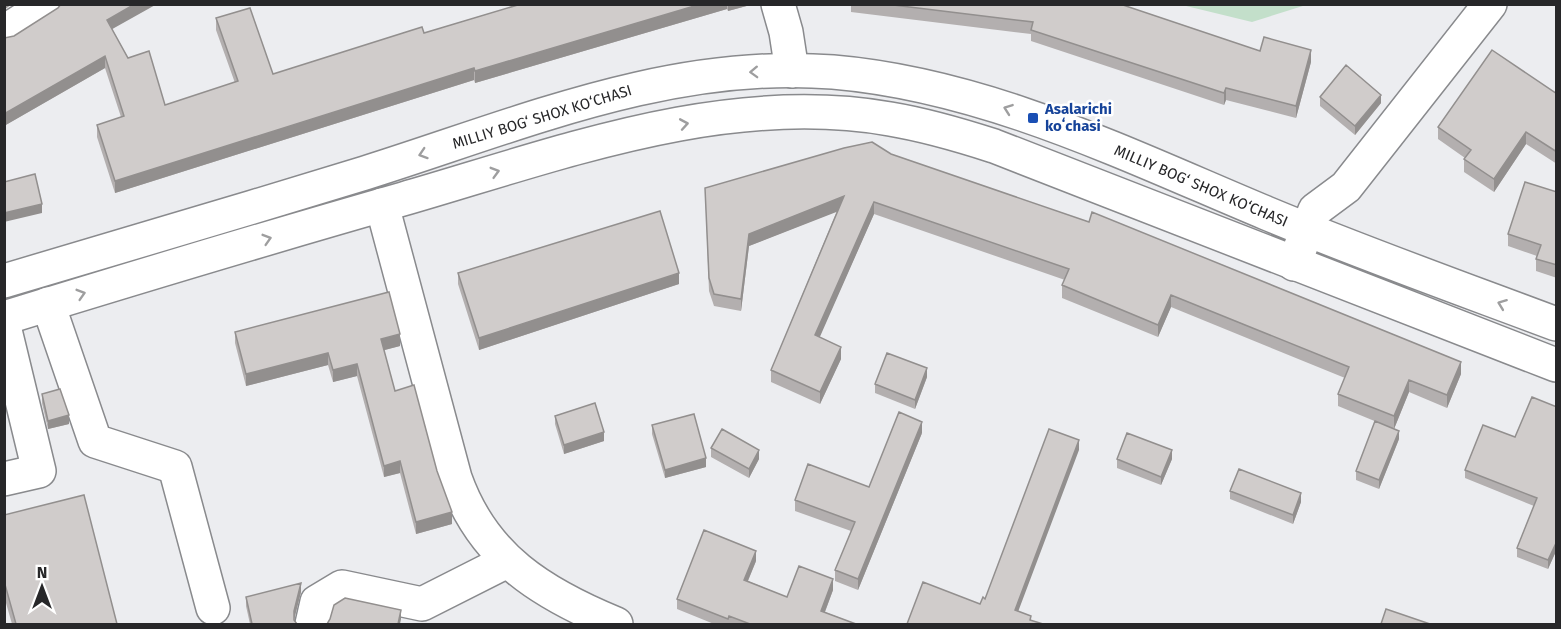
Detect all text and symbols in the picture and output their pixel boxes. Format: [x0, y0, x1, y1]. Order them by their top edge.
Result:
one-way arrow [750, 66, 759, 79]
street label: MILLIY BOG‘ SHOX KO‘CHASI [450, 81, 634, 153]
place label: Asalarichi koʻchasi [1044, 100, 1112, 135]
one-way arrow [1003, 103, 1014, 116]
marker: Asalarichi koʻchasi [1026, 111, 1040, 125]
one-way arrow [678, 118, 688, 131]
street label: MILLIY BOG‘ SHOX KO‘CHASI [1112, 141, 1290, 231]
one-way arrow [418, 146, 429, 159]
one-way arrow [489, 167, 500, 179]
one-way arrow [262, 234, 272, 246]
one-way arrow [75, 289, 85, 301]
one-way arrow [1497, 298, 1508, 311]
north arrow [12, 557, 72, 617]
text: N [37, 563, 47, 582]

